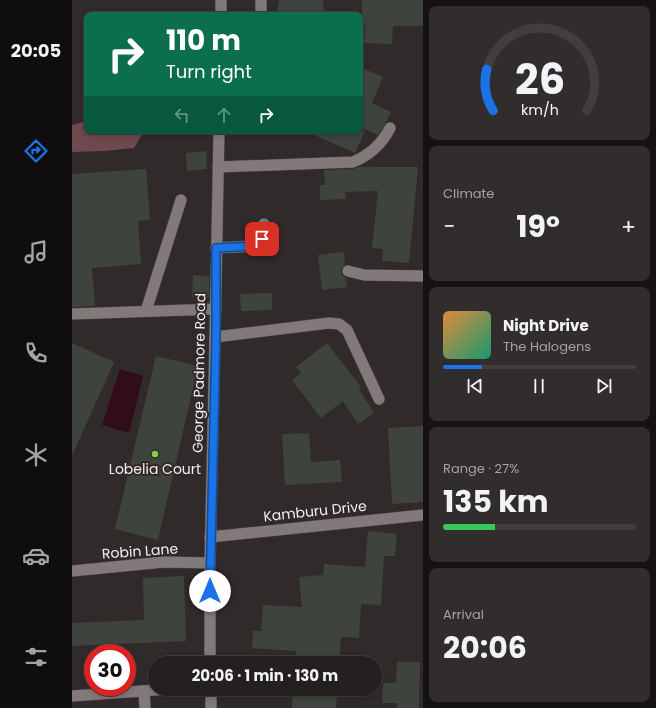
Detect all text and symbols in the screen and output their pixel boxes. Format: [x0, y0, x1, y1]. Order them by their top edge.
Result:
text: 110 m [166, 21, 241, 60]
icon: right [100, 28, 152, 80]
text: 20:05 [11, 38, 61, 63]
text: 26 [514, 50, 565, 109]
text: Turn right [166, 59, 252, 84]
text: km/h [520, 100, 559, 120]
icon: left [171, 104, 193, 126]
icon: ahead [213, 104, 235, 126]
icon: right [255, 104, 277, 126]
icon: directions [22, 137, 50, 165]
text: Climate [443, 184, 494, 203]
text: 19° [516, 205, 560, 248]
text: − [443, 211, 455, 242]
text: + [621, 211, 636, 242]
pin [245, 222, 279, 256]
icon: arrive [251, 228, 273, 250]
icon: music [22, 238, 50, 266]
street label: George Padmore Road [188, 293, 210, 453]
text: Night Drive [503, 315, 589, 336]
text: The Halogens [503, 337, 591, 356]
icon: phone [22, 339, 50, 367]
icon: previous [464, 375, 486, 397]
icon: pause [528, 375, 550, 397]
icon: next [593, 375, 615, 397]
icon: climate [22, 441, 50, 469]
marker: Lobelia Court [150, 449, 160, 459]
place label: Lobelia Court [109, 459, 201, 479]
text: Range · 27% [443, 459, 519, 478]
text: 135 km [443, 480, 549, 523]
street label: Kamburu Drive [262, 496, 368, 526]
street label: Robin Lane [101, 538, 179, 564]
icon: car [22, 542, 50, 570]
position arrow [189, 570, 231, 612]
text: Arrival [443, 605, 484, 624]
text: 20:06 [443, 626, 527, 669]
icon: filters [22, 643, 50, 671]
speed limit sign: 30 [84, 644, 136, 696]
text: 20:06 · 1 min · 130 m [192, 665, 338, 686]

